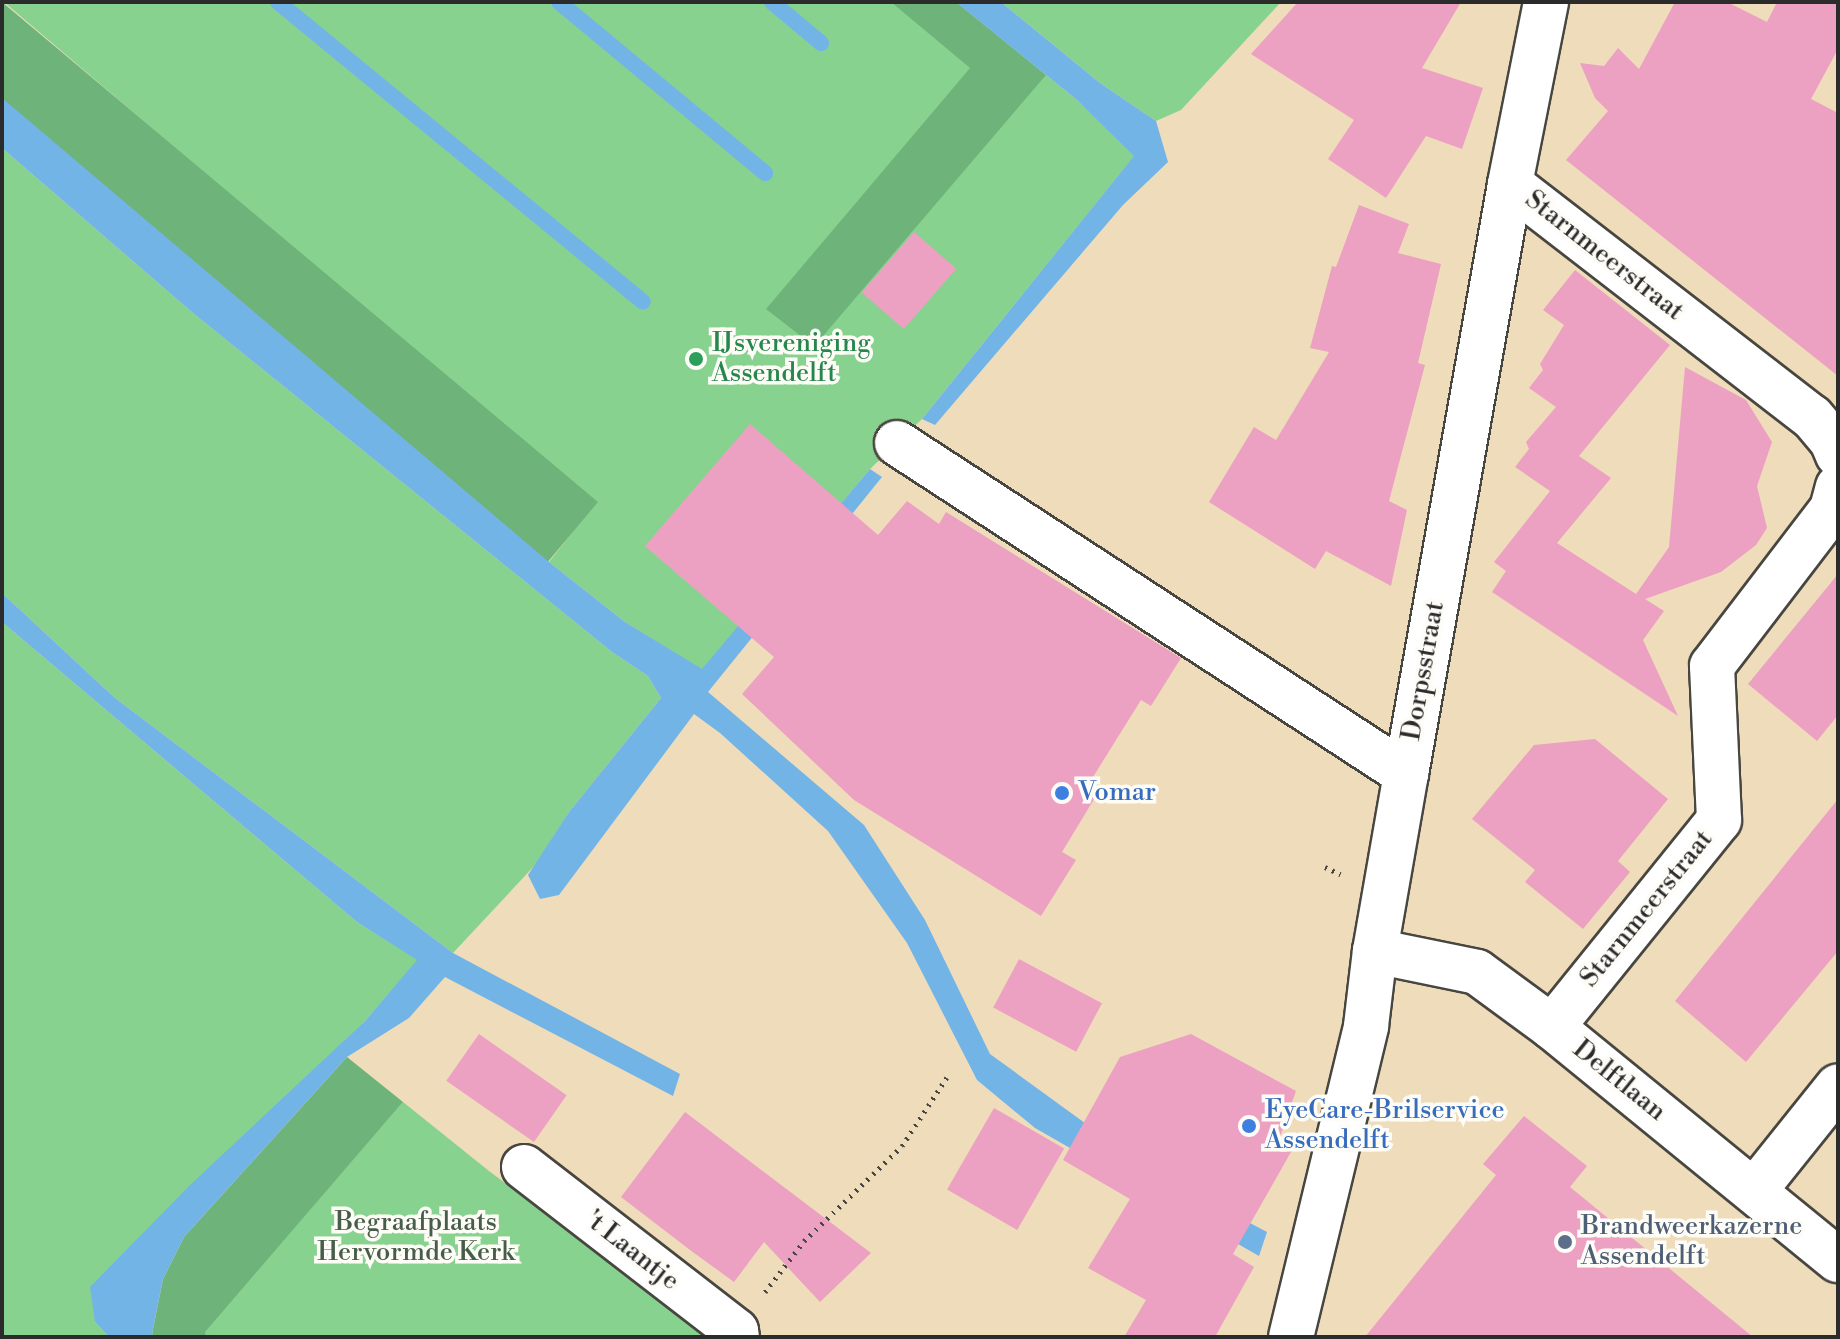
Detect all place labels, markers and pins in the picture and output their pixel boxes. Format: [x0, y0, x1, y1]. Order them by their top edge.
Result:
place label: IJsvereniging Assendelft [712, 328, 871, 390]
marker: IJsvereniging Assendelft [687, 350, 705, 368]
place label: Vomar [1078, 777, 1156, 809]
marker: Vomar [1053, 784, 1071, 802]
place label: EyeCare-Brilservice Assendelft [1265, 1095, 1505, 1156]
marker: EyeCare-Brilservice Assendelft [1240, 1117, 1258, 1135]
place label: Brandweerkazerne Assendelft [1581, 1211, 1802, 1272]
marker: Brandweerkazerne Assendelft [1556, 1233, 1574, 1251]

